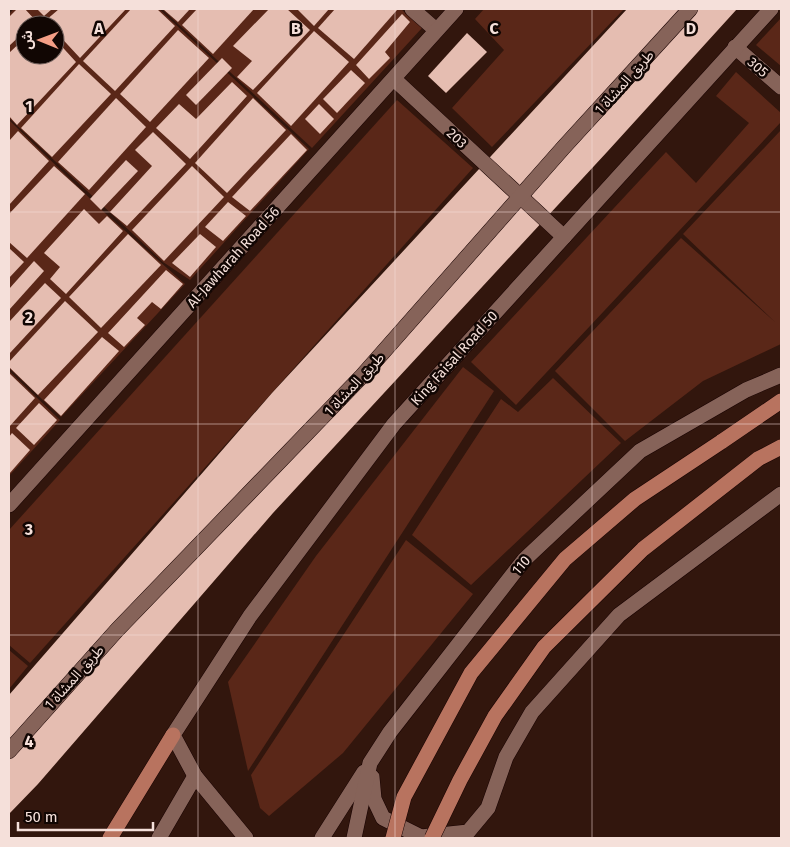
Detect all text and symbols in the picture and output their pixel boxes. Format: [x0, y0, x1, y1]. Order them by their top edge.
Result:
north arrow [15, 15, 65, 65]
text: A [93, 19, 104, 38]
text: B [291, 19, 301, 38]
text: C [489, 19, 499, 38]
text: D [686, 19, 696, 38]
text: ش [19, 30, 36, 50]
street label: طريق المشاة 1 [591, 47, 658, 119]
street label: 305 [744, 54, 771, 81]
text: 1 [25, 97, 33, 116]
street label: 203 [443, 125, 470, 152]
street label: Al-Jawharah Road 56 [184, 203, 283, 311]
street label: King Faisal Road 50 [407, 307, 501, 409]
text: 2 [25, 308, 33, 327]
street label: طريق المشاة 1 [321, 349, 389, 420]
text: 3 [24, 520, 33, 539]
street label: 110 [508, 552, 534, 578]
street label: طريق المشاة 1 [41, 642, 108, 714]
text: 4 [24, 732, 34, 751]
scale bar [18, 800, 152, 832]
text: 50 m [25, 808, 58, 826]

